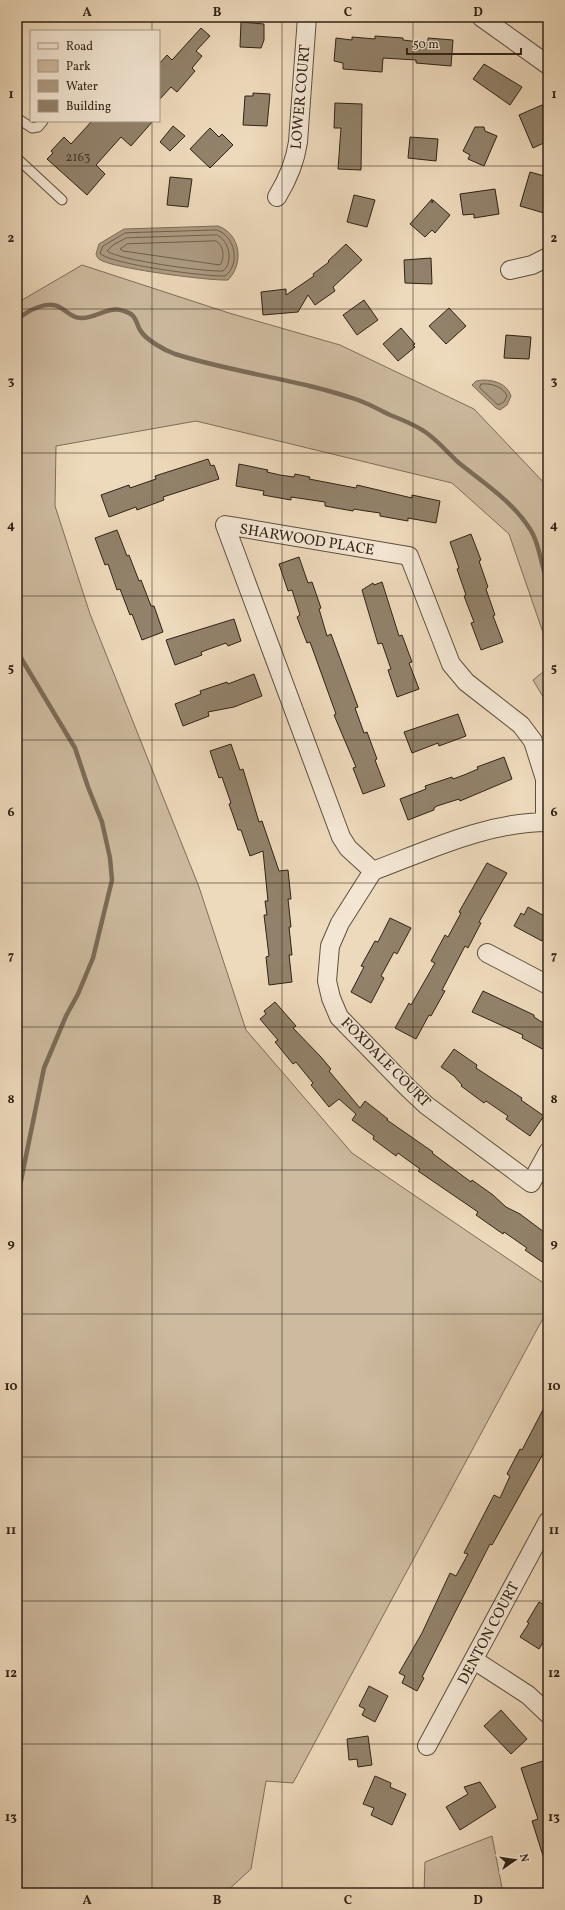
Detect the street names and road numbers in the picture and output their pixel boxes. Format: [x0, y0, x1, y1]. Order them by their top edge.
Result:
street label: LOWER COURT [286, 44, 317, 150]
street label: SHARWOOD PLACE [238, 519, 376, 562]
street label: FOXDALE COURT [335, 1013, 435, 1113]
street label: DENTON COURT [453, 1579, 525, 1689]

